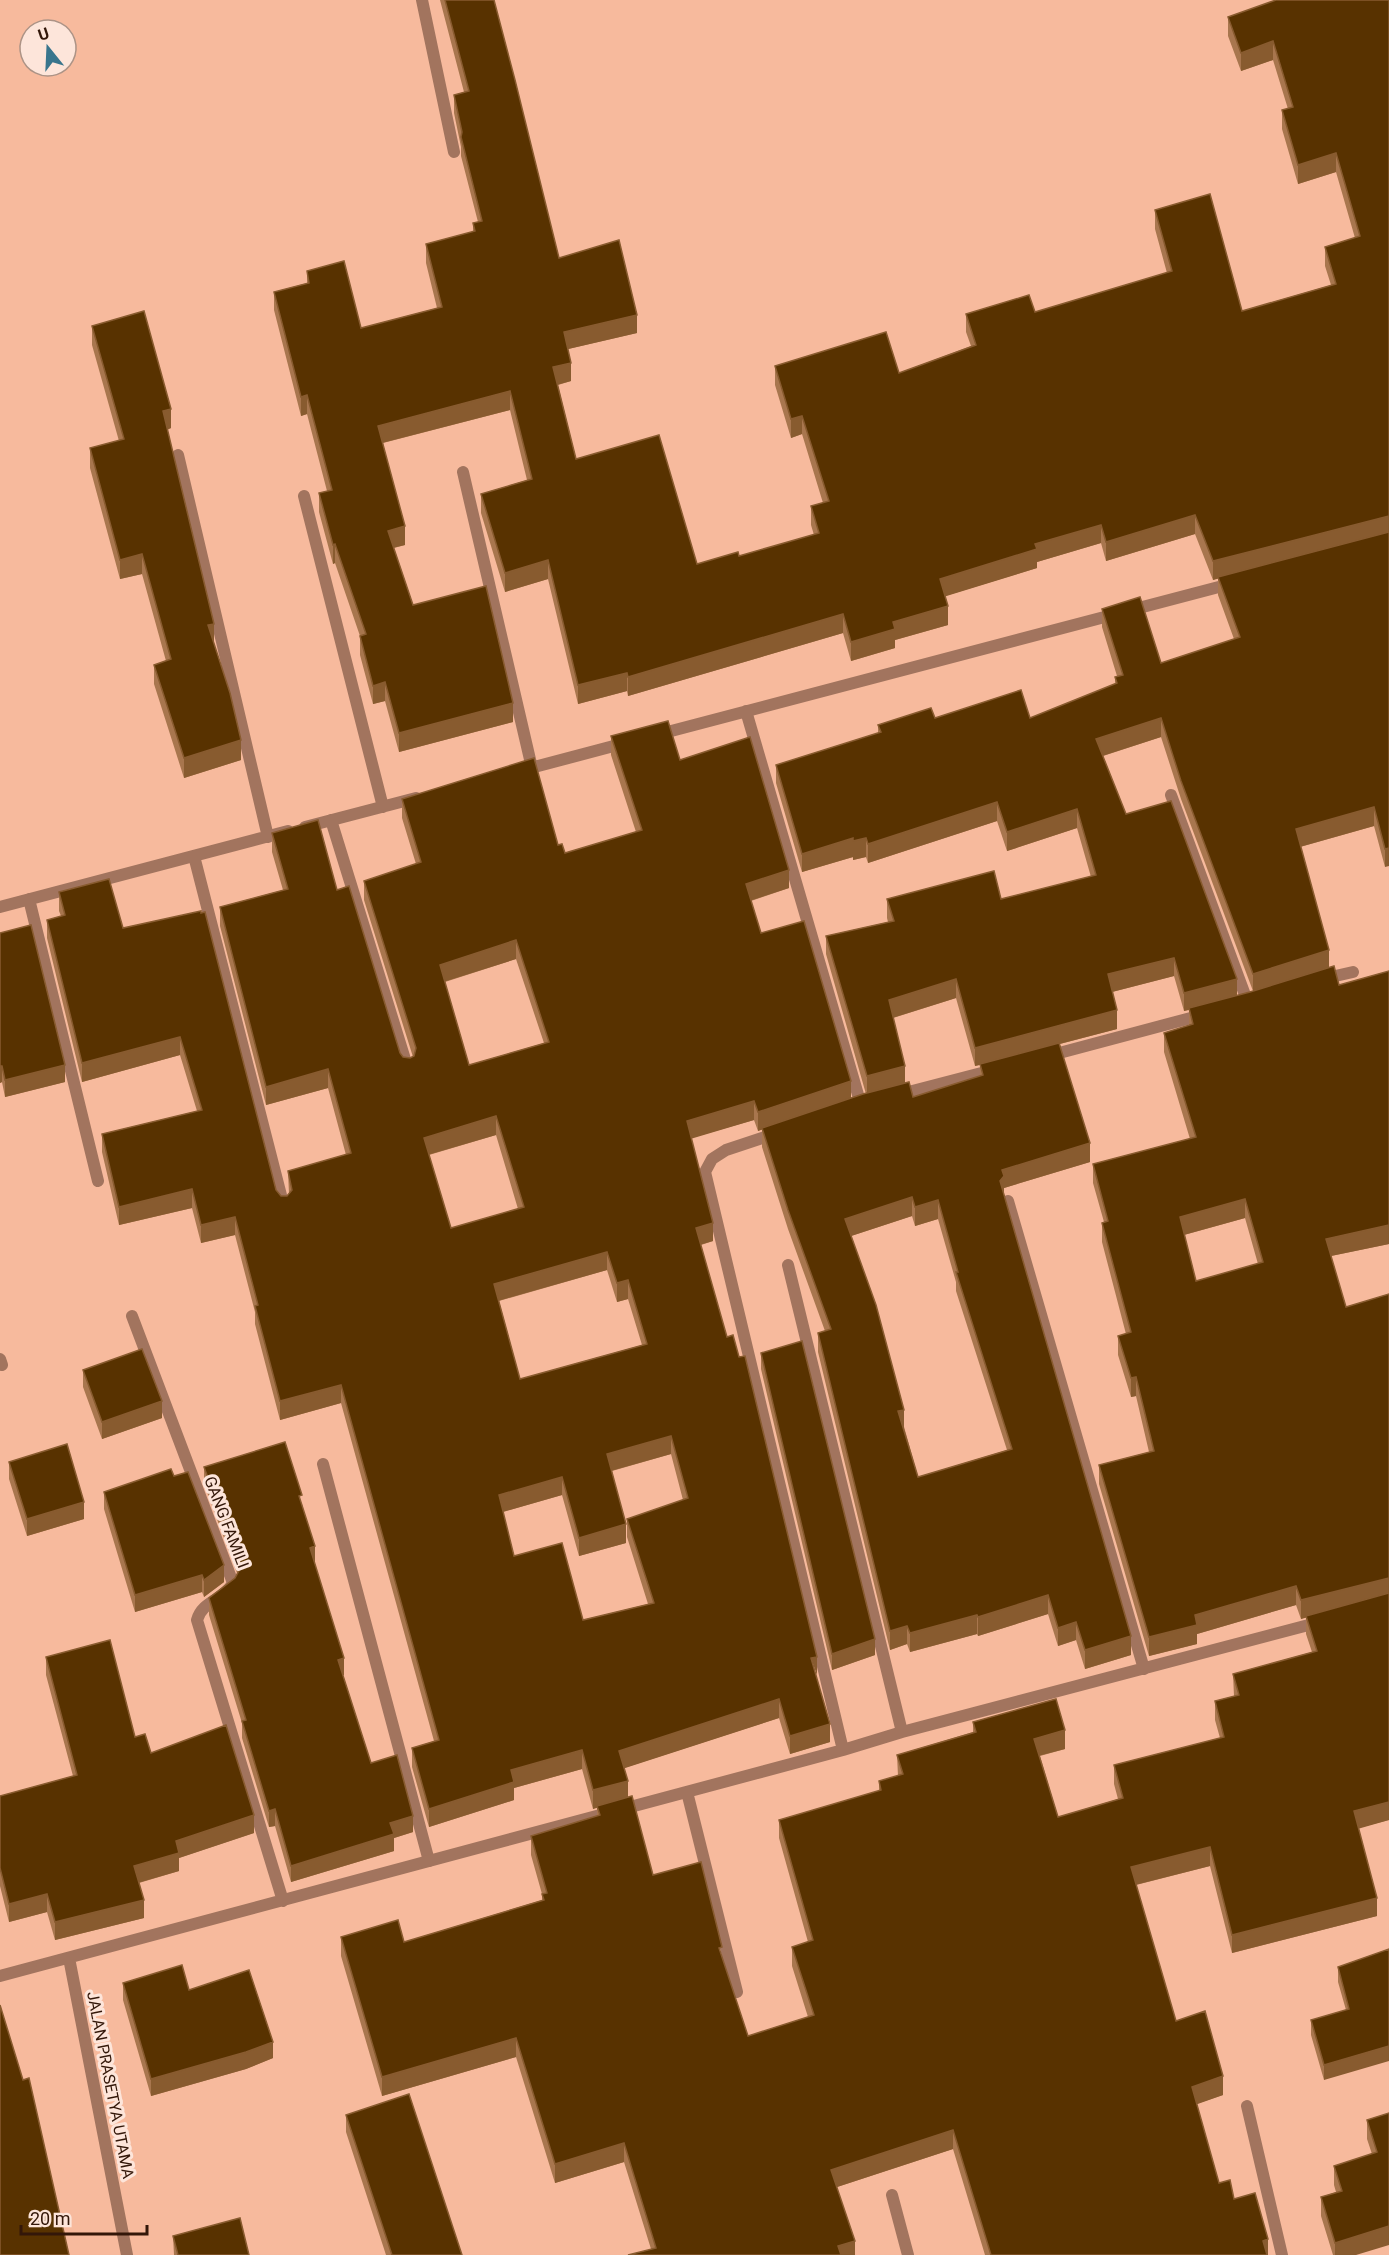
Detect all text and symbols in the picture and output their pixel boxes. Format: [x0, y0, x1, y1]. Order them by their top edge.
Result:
north arrow [18, 18, 78, 78]
text: U [36, 24, 51, 45]
street label: GANG FAMILI [200, 1474, 253, 1571]
street label: JALAN PRASETYA UTAMA [83, 1990, 138, 2181]
scale bar [21, 2198, 147, 2236]
text: 20 m [30, 2208, 70, 2229]

